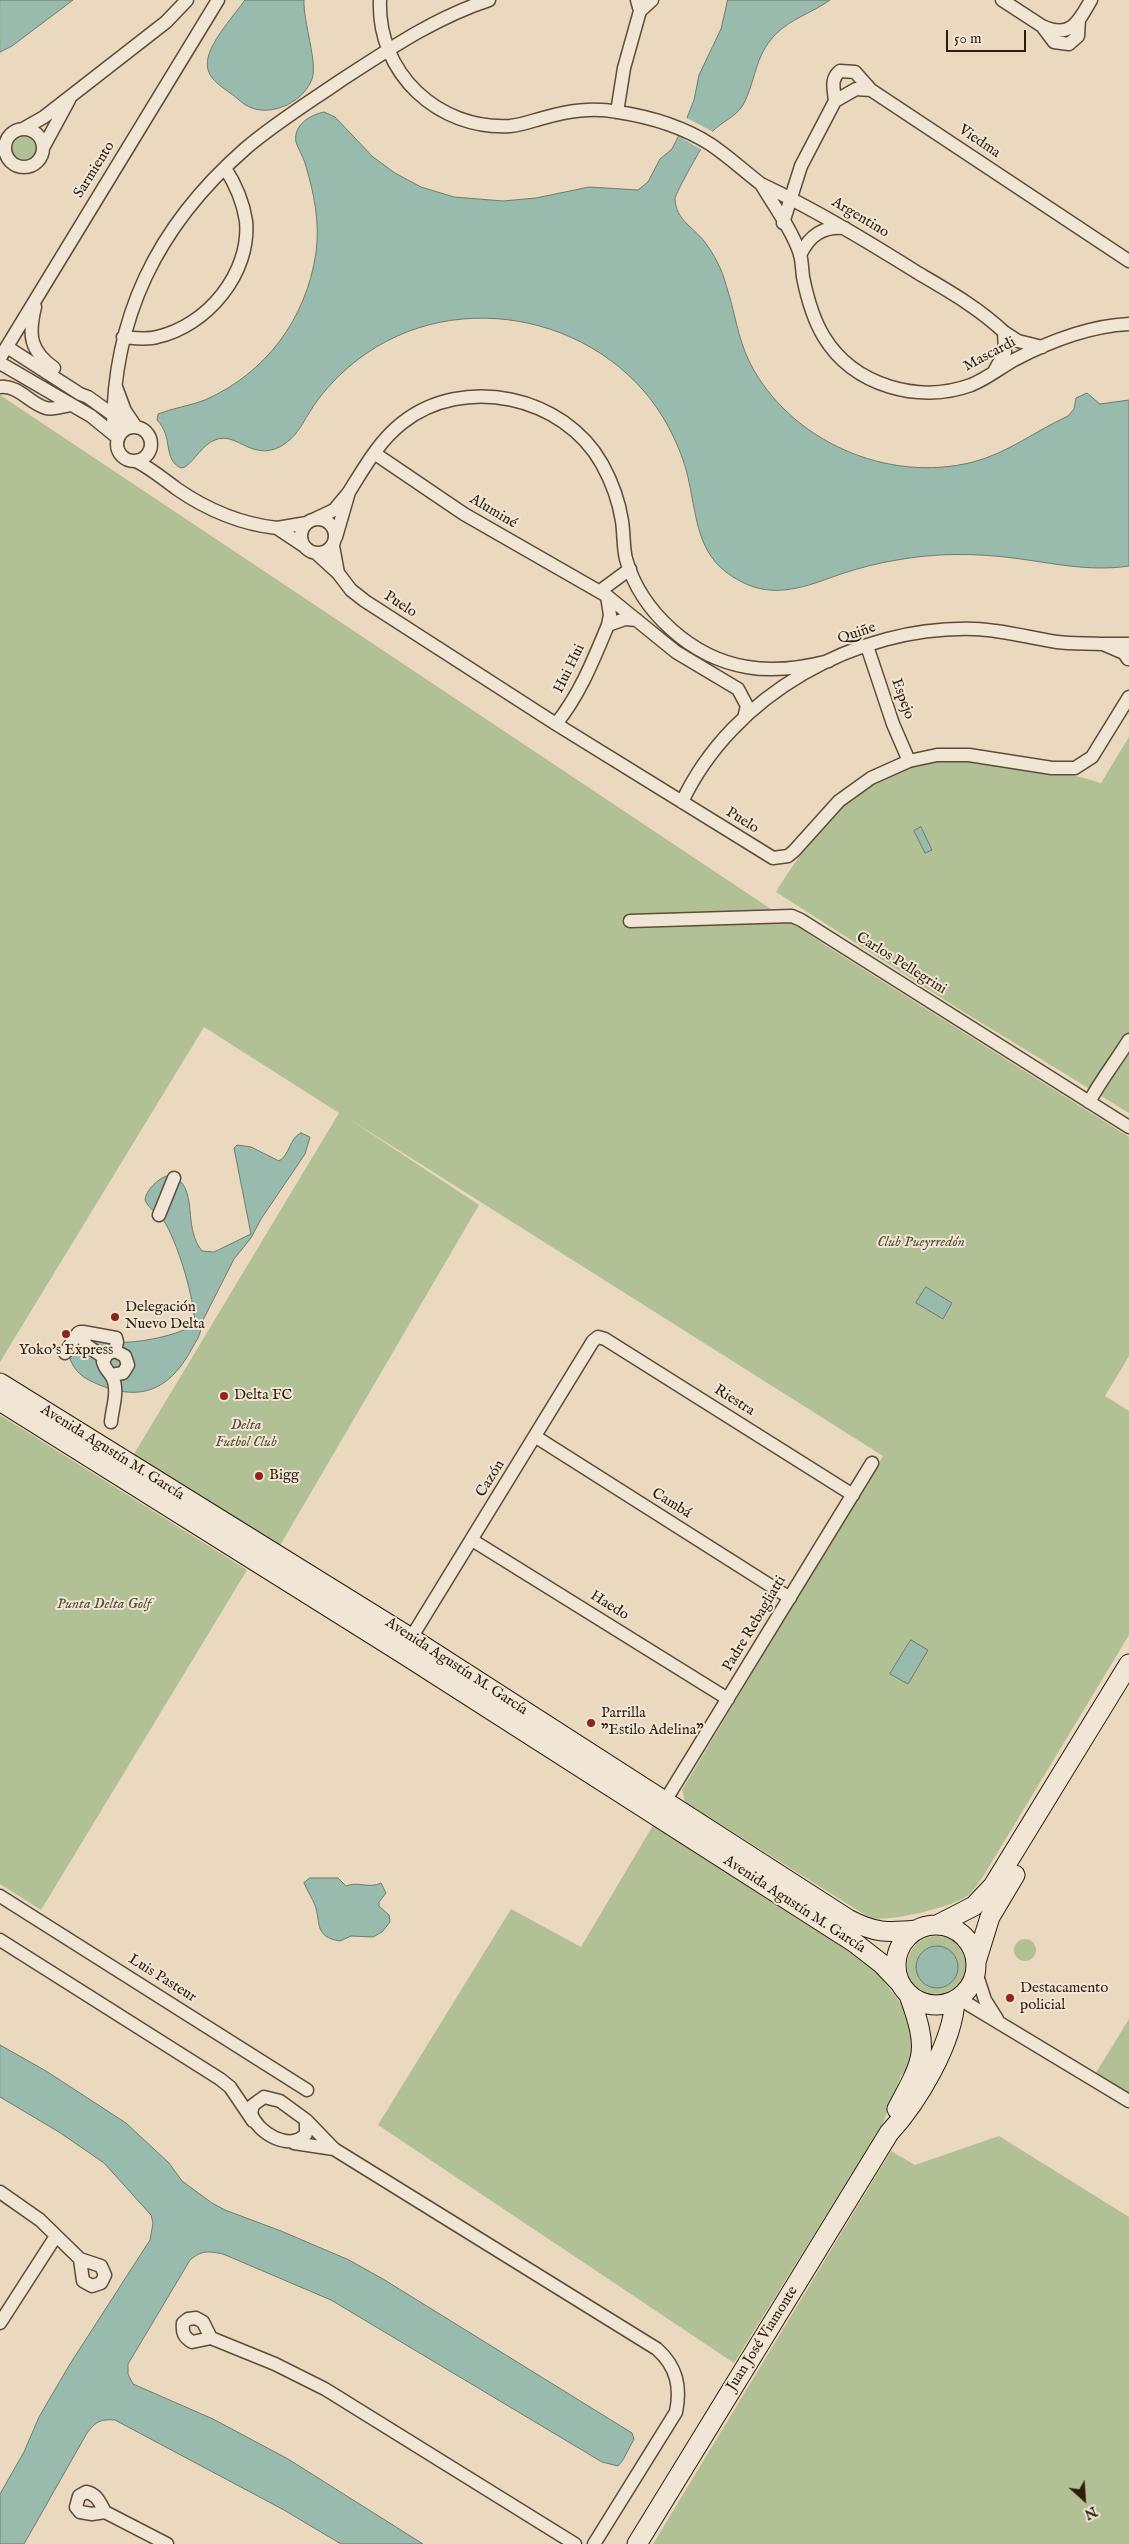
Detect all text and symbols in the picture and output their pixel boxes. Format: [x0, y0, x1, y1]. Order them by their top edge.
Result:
scale bar [949, 20, 1029, 52]
text: 50 m [954, 29, 982, 48]
street label: Viedma [955, 121, 1003, 163]
street label: Sarmiento [71, 138, 119, 202]
street label: Argentino [828, 194, 892, 242]
street label: Mascardi [961, 334, 1019, 376]
street label: Aluminé [466, 491, 520, 533]
street label: Puelo [380, 588, 420, 622]
street label: Quiñe [836, 619, 878, 649]
street label: Hui Hui [550, 642, 590, 696]
street label: Espejo [886, 676, 918, 722]
street label: Puelo [722, 804, 762, 838]
street label: Carlos Pellegrini [852, 929, 950, 999]
park label: Club Pueyrredón [877, 1234, 965, 1252]
place label: Delegación Nuevo Delta [125, 1299, 205, 1334]
marker: Delegación Nuevo Delta [109, 1311, 121, 1323]
marker: Yoko's Express [60, 1328, 72, 1340]
place label: Yoko's Express [19, 1342, 113, 1360]
street label: Riestra [710, 1382, 758, 1420]
place label: Delta FC [234, 1387, 292, 1405]
marker: Delta FC [218, 1390, 230, 1402]
street label: Avenida Agustín M. García [37, 1401, 187, 1505]
park label: Delta Futbol Club [215, 1417, 277, 1452]
street label: Cazón [473, 1457, 509, 1501]
place label: Bigg [269, 1467, 299, 1485]
marker: Bigg [253, 1470, 265, 1482]
street label: Cambá [648, 1485, 694, 1523]
street label: Padre Rebagliatti [719, 1573, 791, 1675]
street label: Haedo [586, 1587, 632, 1625]
park label: Punta Delta Golf [57, 1596, 151, 1614]
street label: Avenida Agustín M. García [381, 1614, 531, 1720]
place label: Parrilla "Estilo Adelina" [601, 1705, 704, 1740]
marker: Parrilla "Estilo Adelina" [585, 1717, 597, 1729]
street label: Avenida Agustín M. García [719, 1852, 869, 1958]
street label: Luis Pasteur [125, 1951, 199, 2007]
place label: Destacamento policial [1020, 1980, 1108, 2015]
marker: Destacamento policial [1004, 1992, 1016, 2004]
street label: Juan José Viamonte [723, 2283, 803, 2395]
north arrow [1059, 2474, 1109, 2524]
text: N [1081, 2502, 1100, 2523]

